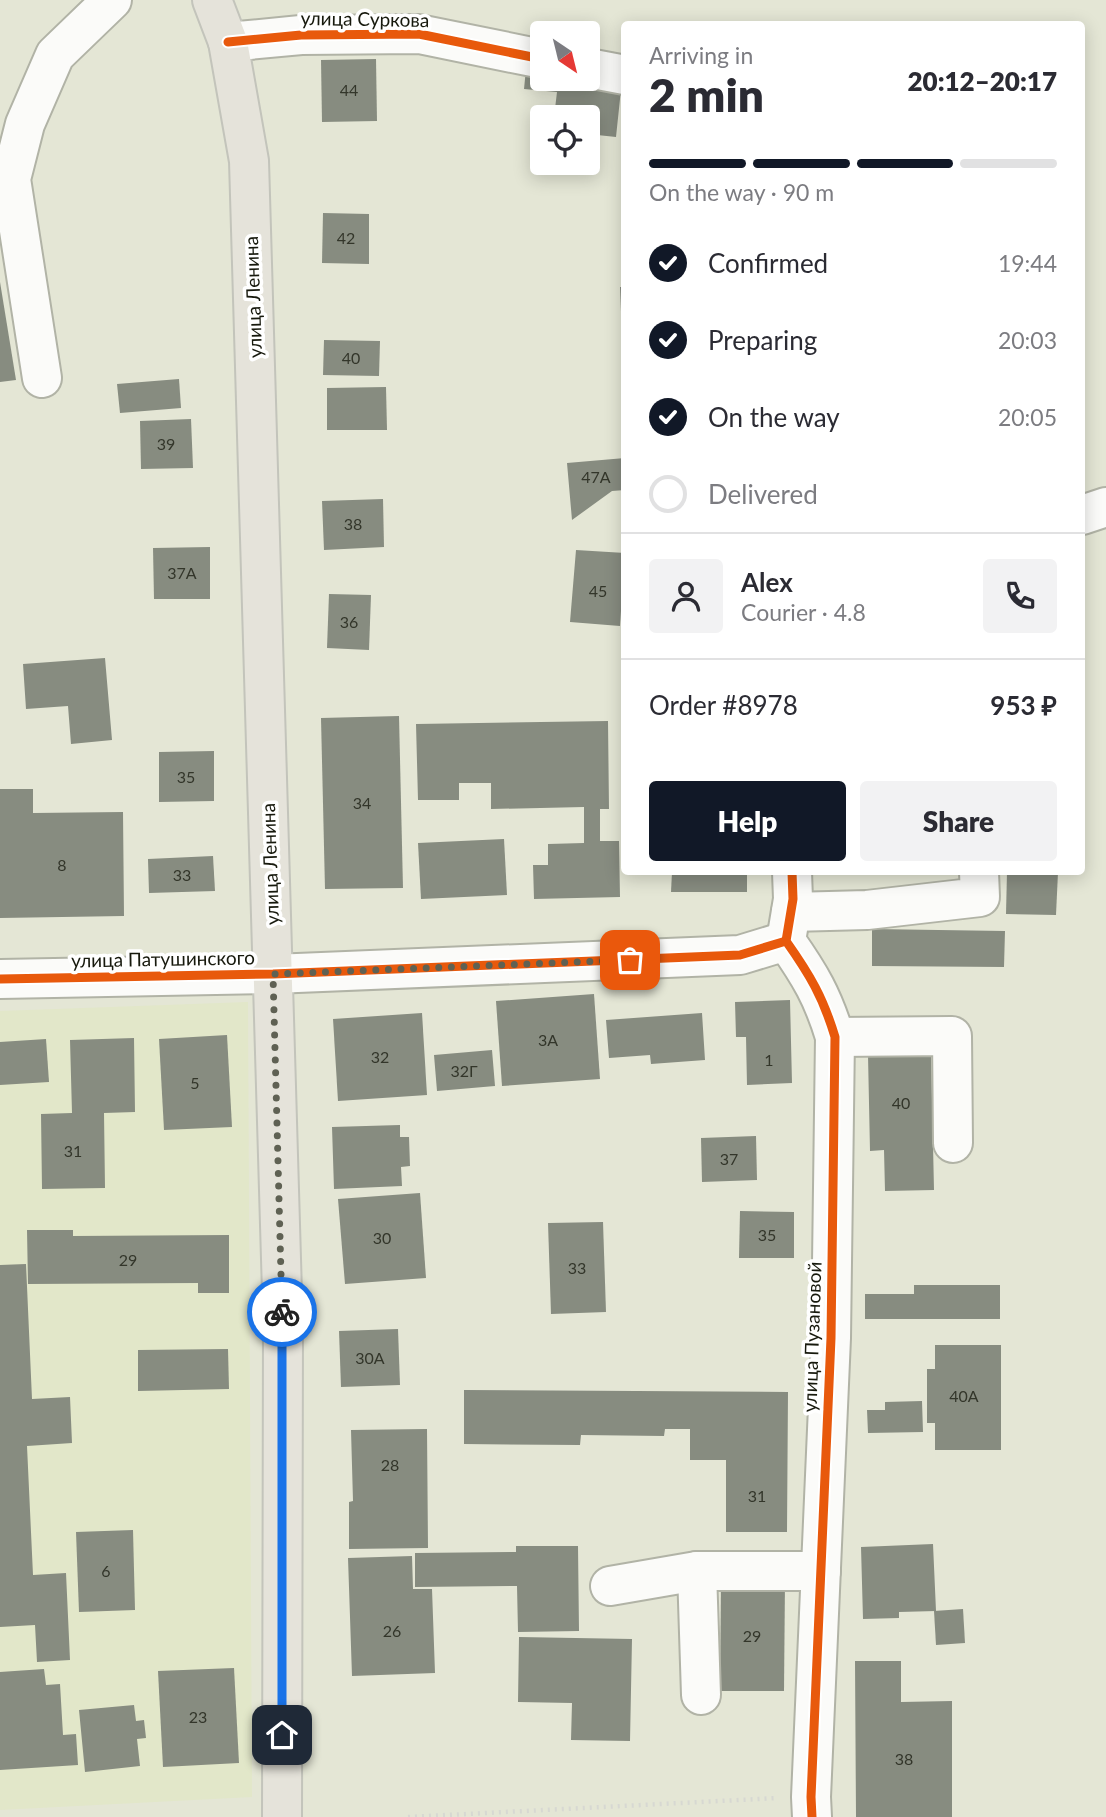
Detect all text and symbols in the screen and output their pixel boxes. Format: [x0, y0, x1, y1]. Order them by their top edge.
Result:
street label: улица Суркова [300, 6, 430, 31]
north arrow [530, 21, 600, 91]
map controls [530, 21, 600, 175]
text: Arriving in [649, 41, 753, 69]
text: 20:12–20:17 [907, 65, 1057, 97]
text: 2 min [649, 67, 764, 122]
house number: 44 [340, 80, 358, 99]
button: locate [530, 105, 600, 175]
text: On the way · 90 m [649, 178, 834, 206]
house number: 42 [337, 228, 355, 247]
street label: улица Ленина [239, 236, 266, 358]
icon: check [649, 244, 687, 282]
text: Confirmed [708, 247, 828, 279]
text: 19:44 [998, 249, 1057, 277]
icon: check [649, 321, 687, 359]
text: Preparing [708, 324, 817, 356]
text: 20:03 [998, 326, 1057, 354]
house number: 40 [342, 348, 360, 367]
icon: check [649, 398, 687, 436]
text: On the way [708, 401, 840, 433]
text: 20:05 [998, 403, 1057, 431]
house number: 39 [157, 434, 175, 453]
house number: 47А [581, 467, 611, 486]
text: Delivered [708, 478, 818, 510]
house number: 38 [344, 514, 362, 533]
button: person [649, 559, 723, 633]
button: phone [983, 559, 1057, 633]
house number: 37А [167, 563, 197, 582]
text: Alex [741, 566, 793, 598]
house number: 45 [589, 581, 607, 600]
text: Courier · 4.8 [741, 598, 866, 626]
house number: 36 [340, 612, 358, 631]
text: Order #8978 [649, 689, 798, 721]
text: 953 ₽ [990, 689, 1057, 721]
house number: 35 [177, 767, 195, 786]
button: Help [649, 781, 846, 861]
button: Share [860, 781, 1057, 861]
house number: 34 [353, 793, 371, 812]
street label: улица Ленина [256, 803, 283, 925]
house number: 8 [57, 855, 67, 874]
house number: 33 [173, 865, 191, 884]
pin [600, 930, 660, 990]
icon: bag [611, 941, 649, 979]
street label: улица Патушинского [71, 945, 255, 972]
house number: 3А [538, 1030, 558, 1049]
house number: 32 [371, 1047, 389, 1066]
house number: 1 [764, 1050, 774, 1069]
house number: 32Г [450, 1061, 478, 1080]
house number: 5 [190, 1073, 200, 1092]
house number: 40 [892, 1093, 910, 1112]
house number: 31 [64, 1141, 82, 1160]
house number: 37 [720, 1149, 738, 1168]
house number: 35 [758, 1225, 776, 1244]
house number: 30 [373, 1228, 391, 1247]
house number: 29 [119, 1250, 137, 1269]
house number: 33 [568, 1258, 586, 1277]
street label: улица Пузановой [797, 1261, 826, 1413]
courier [247, 1277, 317, 1347]
icon: bike [263, 1293, 301, 1331]
house number: 30А [355, 1348, 385, 1367]
house number: 40А [949, 1386, 979, 1405]
house number: 28 [381, 1455, 399, 1474]
house number: 31 [748, 1486, 766, 1505]
house number: 6 [101, 1561, 111, 1580]
house number: 26 [383, 1621, 401, 1640]
house number: 29 [743, 1626, 761, 1645]
pin [252, 1705, 312, 1765]
house number: 23 [189, 1707, 207, 1726]
icon: home [263, 1716, 301, 1754]
house number: 38 [895, 1749, 913, 1768]

